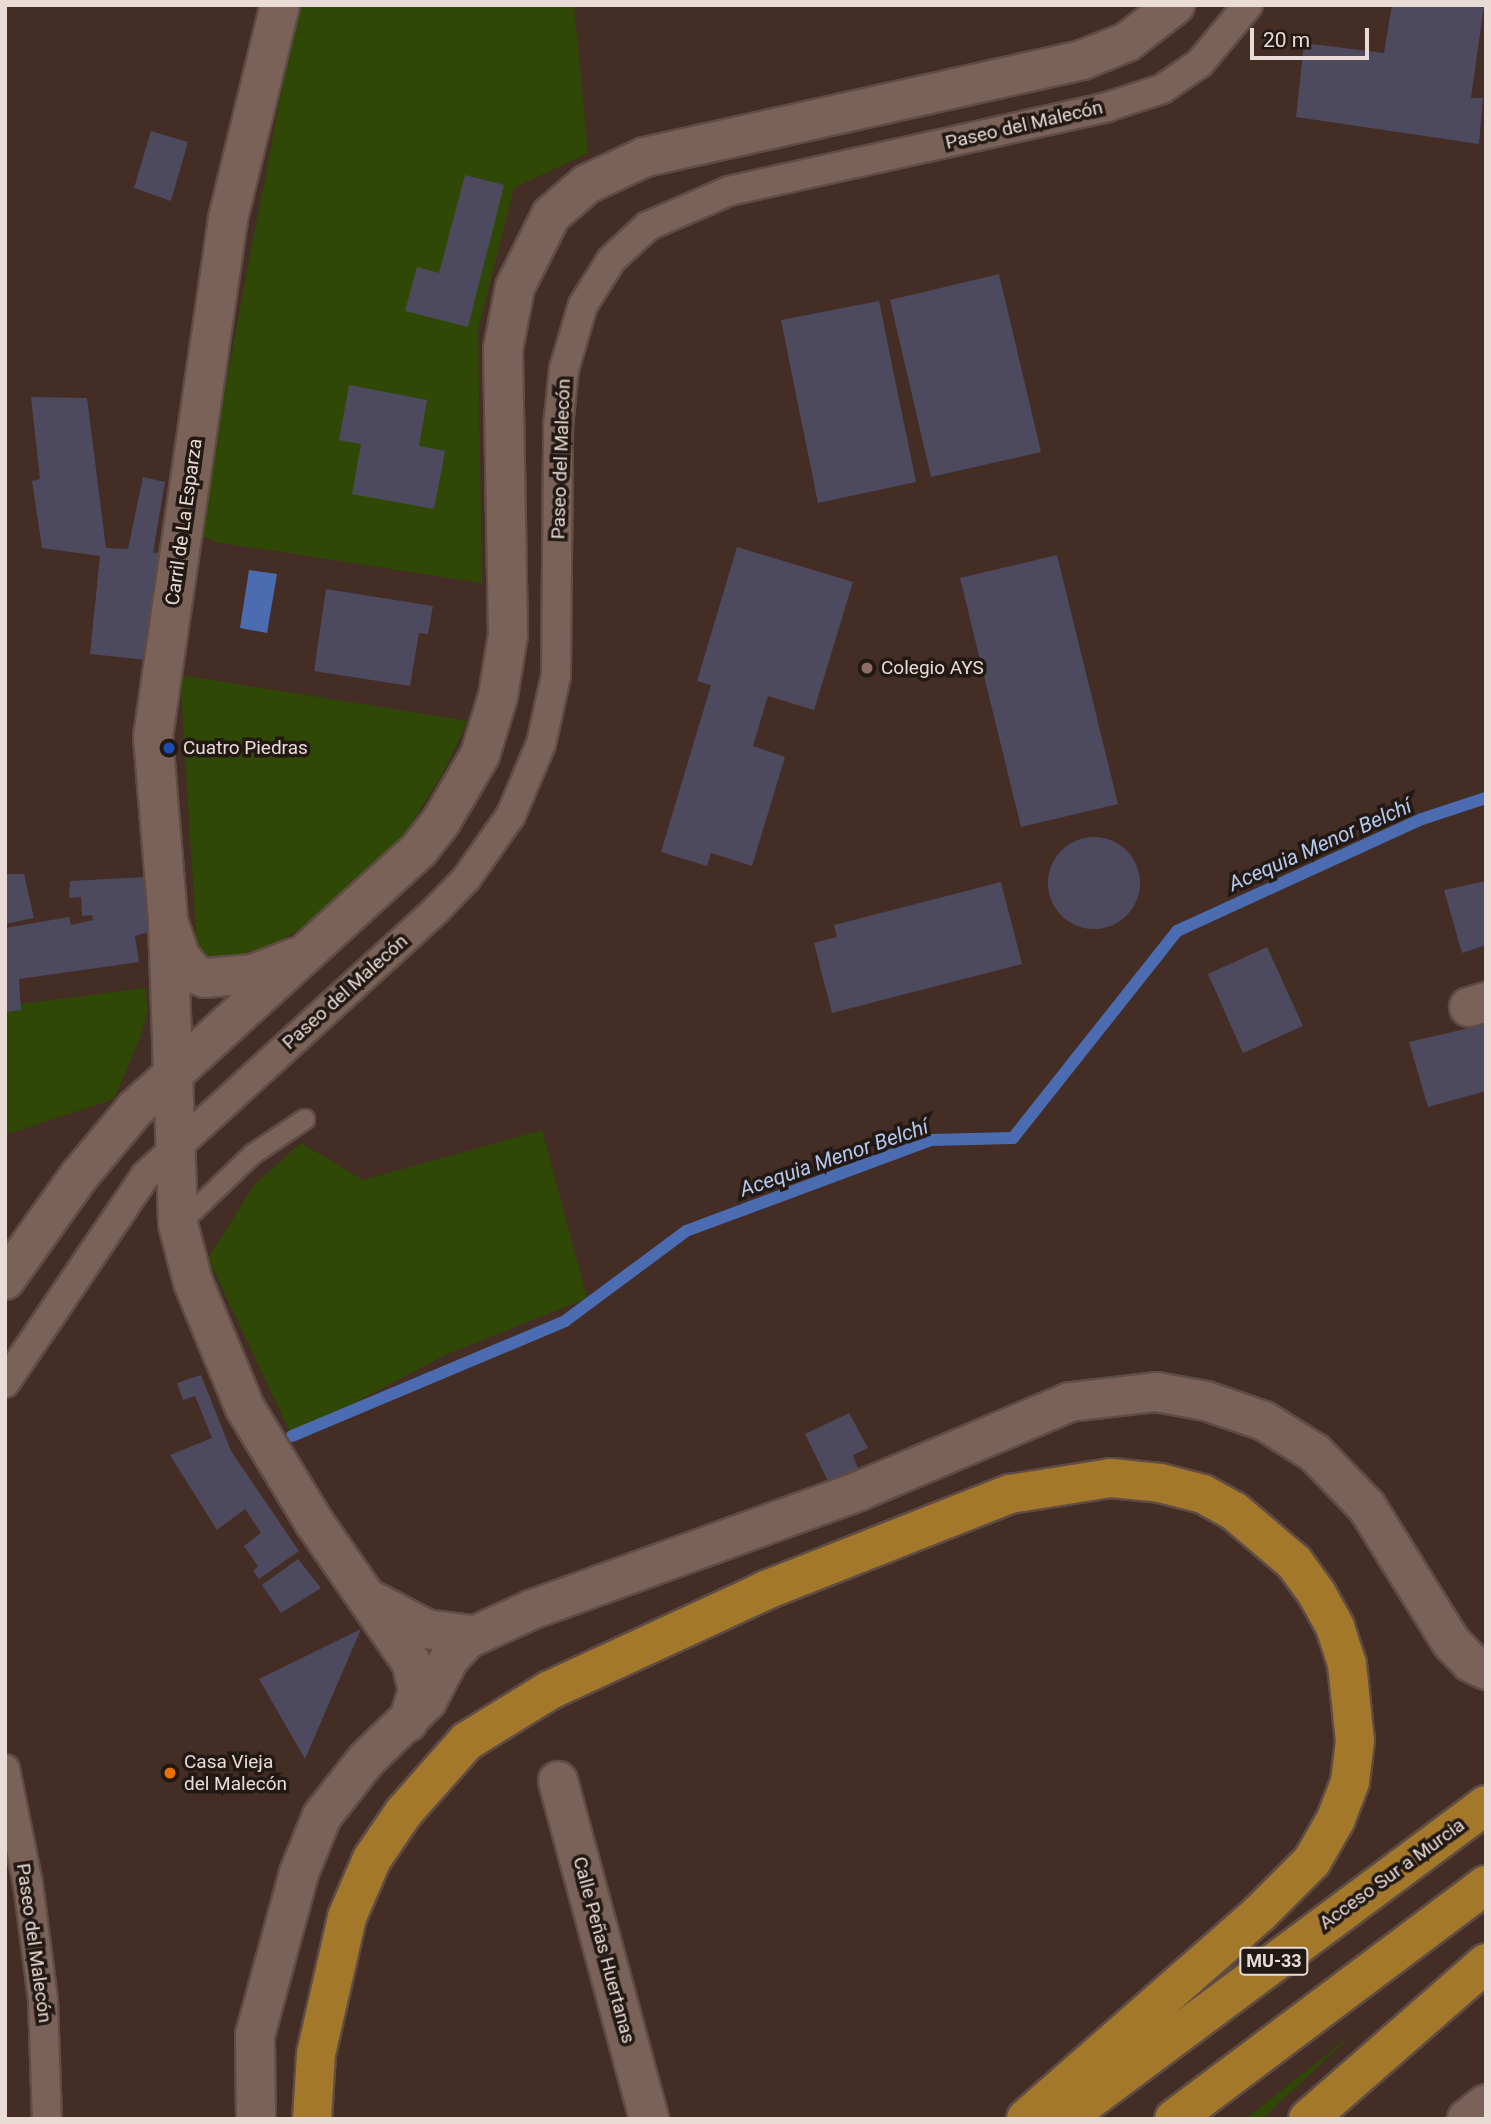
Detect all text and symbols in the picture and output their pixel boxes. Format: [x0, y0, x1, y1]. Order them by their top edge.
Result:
scale bar [1253, 14, 1372, 58]
text: 20 m [1263, 28, 1310, 52]
street label: Paseo del Malecón [943, 96, 1105, 154]
street label: Paseo del Malecón [547, 378, 575, 540]
street label: Carril de La Esparza [161, 437, 207, 607]
place label: Colegio AYS [881, 657, 984, 679]
marker: Colegio AYS [859, 660, 875, 676]
place label: Cuatro Piedras [183, 737, 308, 759]
marker: Cuatro Piedras [161, 740, 177, 756]
water label: Acequia Menor Belchí [1225, 793, 1415, 897]
street label: Paseo del Malecón [278, 930, 412, 1054]
water label: Acequia Menor Belchí [736, 1114, 932, 1202]
place label: Casa Vieja del Malecón [184, 1751, 287, 1795]
marker: Casa Vieja del Malecón [162, 1765, 178, 1781]
street label: Acceso Sur a Murcia [1315, 1814, 1469, 1934]
street label: Calle Peñas Huertanas [568, 1854, 640, 2046]
street label: Paseo del Malecón [12, 1862, 56, 2024]
road number: MU-33 [1239, 1947, 1309, 1976]

